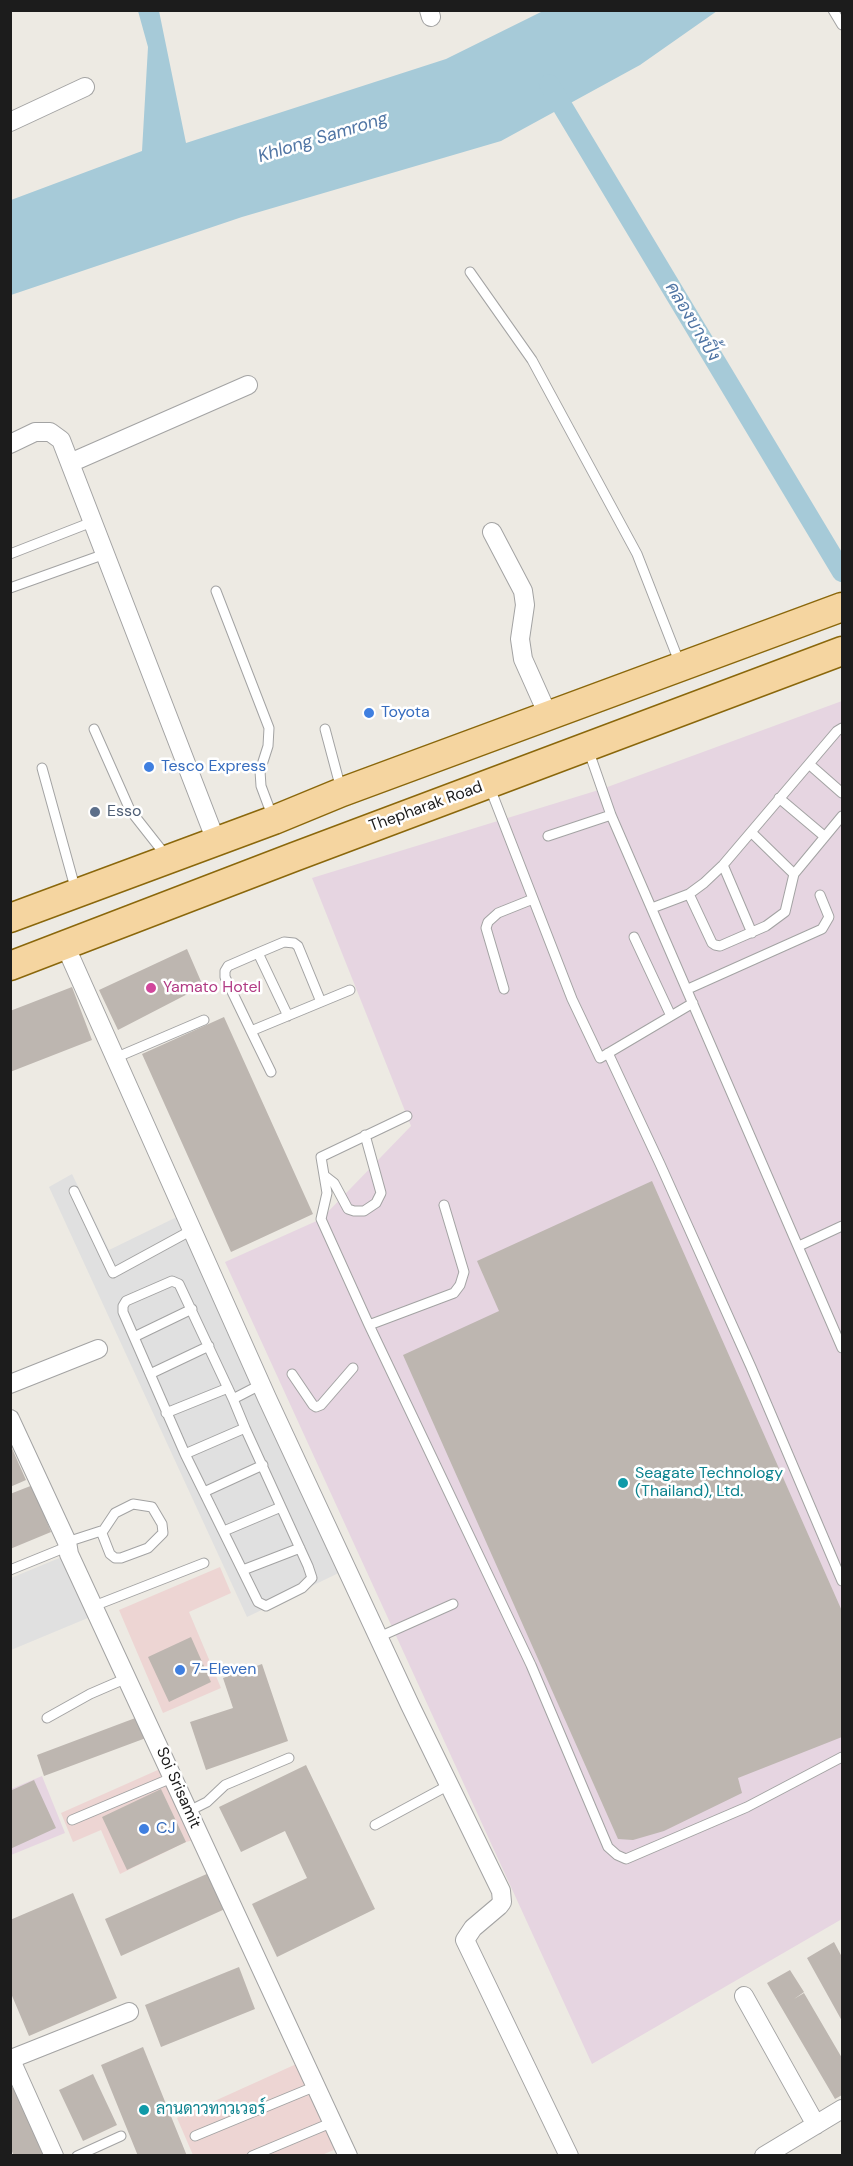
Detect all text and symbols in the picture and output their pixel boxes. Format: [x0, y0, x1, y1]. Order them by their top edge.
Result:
water label: Khlong Samrong [255, 108, 391, 168]
water label: คลองบางปิ้ง [660, 279, 724, 365]
place label: Toyota [381, 703, 430, 723]
marker: Toyota [362, 706, 376, 720]
place label: Tesco Express [161, 757, 266, 777]
marker: Tesco Express [142, 760, 156, 774]
street label: Thepharak Road [367, 778, 485, 836]
place label: Esso [107, 802, 142, 822]
marker: Esso [88, 805, 102, 819]
place label: Yamato Hotel [163, 978, 261, 998]
marker: Yamato Hotel [144, 981, 158, 995]
place label: Seagate Technology (Thailand), Ltd. [635, 1464, 783, 1502]
marker: Seagate Technology (Thailand), Ltd. [616, 1476, 630, 1490]
place label: 7-Eleven [192, 1660, 256, 1680]
marker: 7-Eleven [173, 1663, 187, 1677]
street label: Soi Srisamit [152, 1744, 204, 1832]
place label: CJ [156, 1819, 175, 1839]
marker: CJ [137, 1822, 151, 1836]
place label: ลานดาวทาวเวอร์ [156, 2100, 265, 2120]
marker: ลานดาวทาวเวอร์ [137, 2103, 151, 2117]

